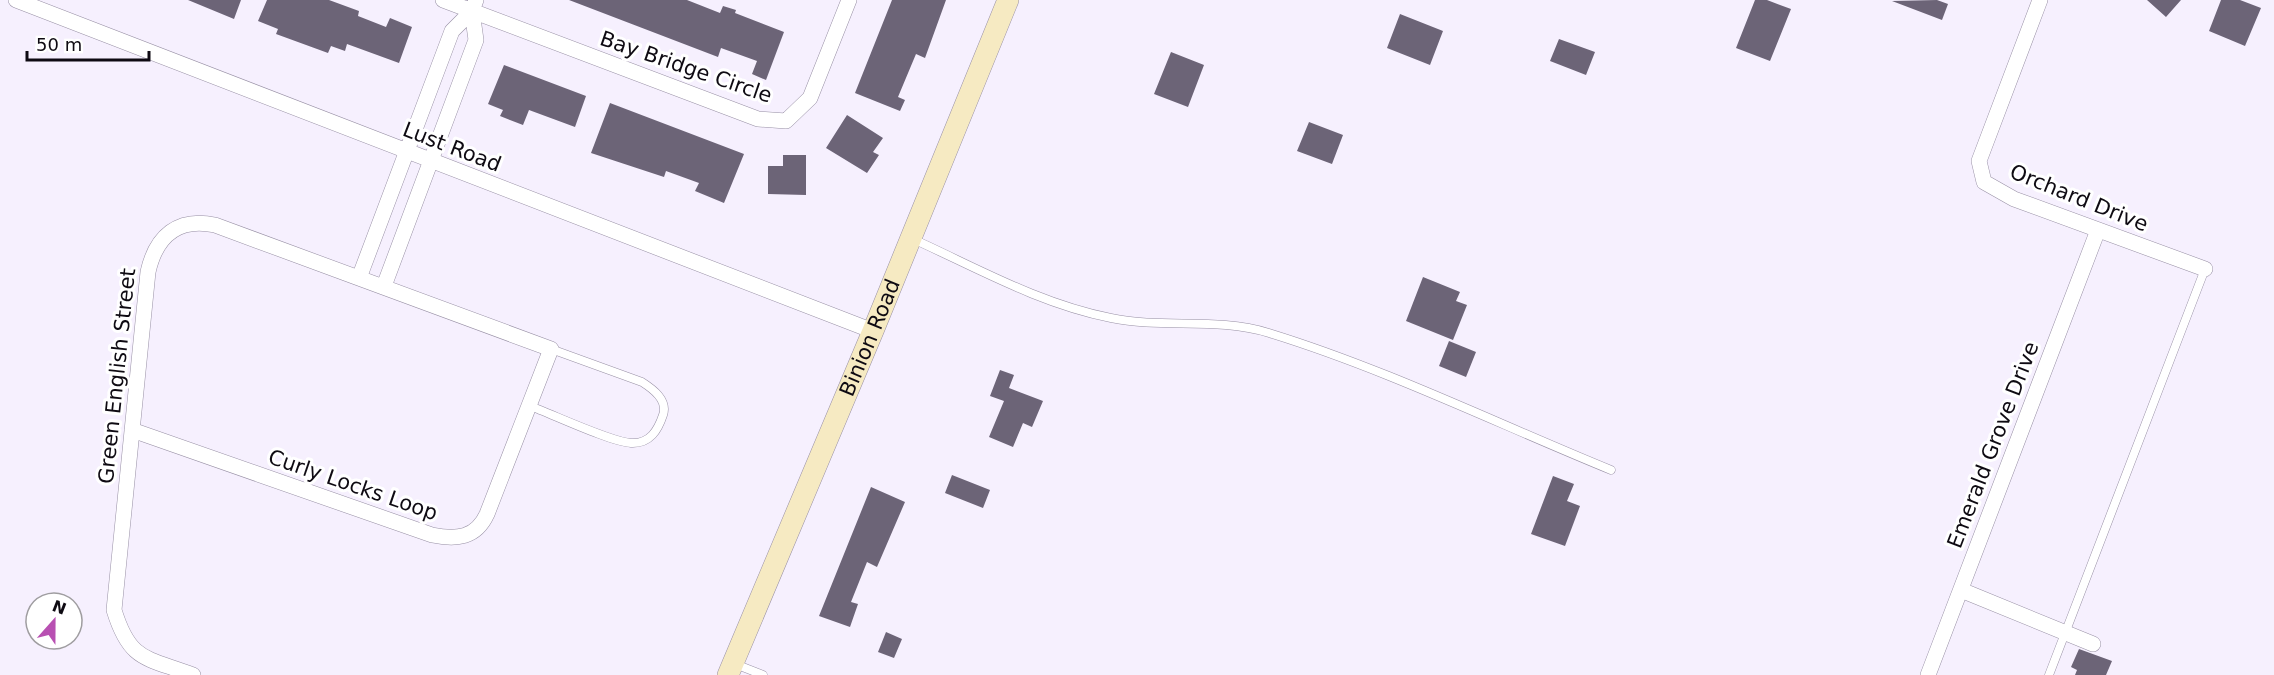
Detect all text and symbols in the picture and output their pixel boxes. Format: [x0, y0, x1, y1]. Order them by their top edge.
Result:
scale bar [27, 24, 148, 62]
street label: Bay Bridge Circle [597, 26, 775, 108]
text: 50 m [36, 34, 82, 55]
street label: Lust Road [400, 117, 504, 177]
street label: Orchard Drive [2007, 159, 2151, 237]
street label: Green English Street [94, 267, 140, 485]
street label: Binion Road [835, 275, 905, 400]
street label: Emerald Grove Drive [1943, 338, 2043, 552]
street label: Curly Locks Loop [265, 445, 441, 525]
north arrow [24, 591, 84, 651]
text: N [50, 596, 69, 619]

